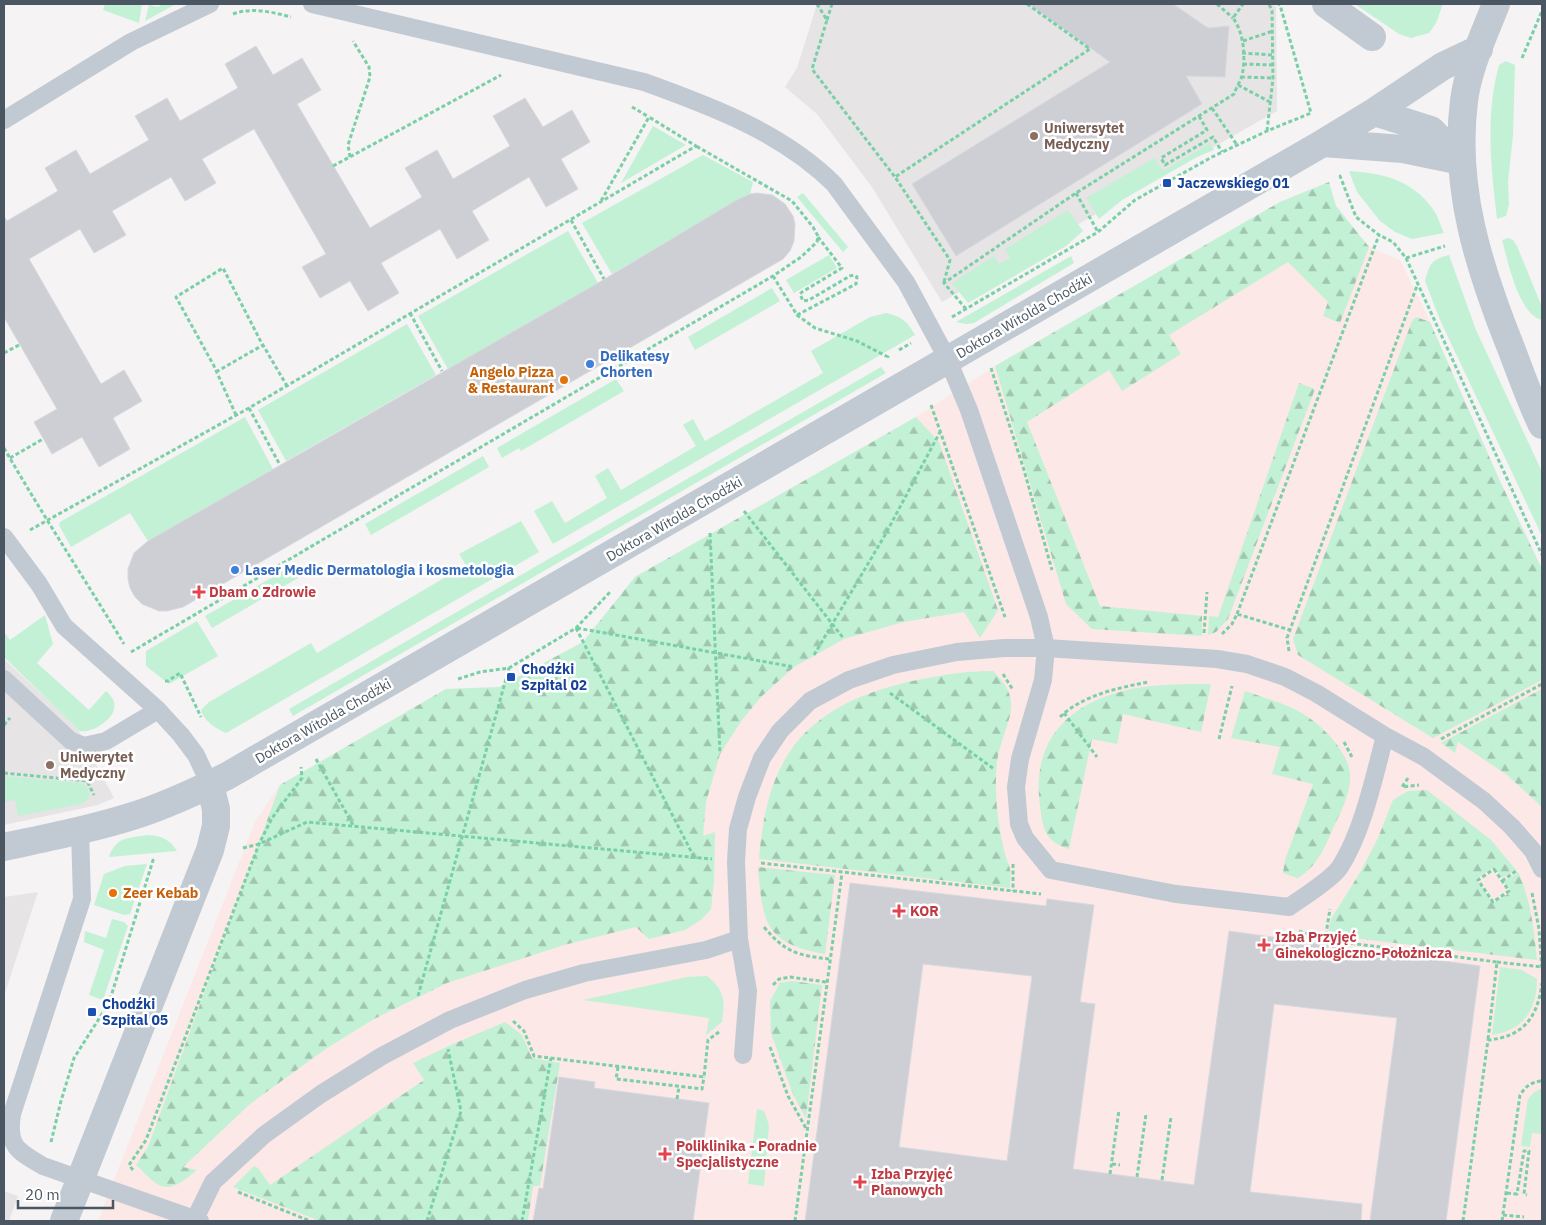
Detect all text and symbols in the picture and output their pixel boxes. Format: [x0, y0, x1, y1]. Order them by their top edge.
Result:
place label: Uniwersytet Medyczny [1044, 119, 1124, 153]
marker: Uniwersytet Medyczny [1028, 130, 1040, 142]
place label: Jaczewskiego 01 [1177, 174, 1290, 192]
marker: Jaczewskiego 01 [1161, 177, 1173, 189]
street label: Doktora Witolda Chodźki [953, 270, 1095, 362]
place label: Delikatesy Chorten [600, 347, 670, 381]
marker: Delikatesy Chorten [584, 358, 596, 370]
place label: Angelo Pizza & Restaurant [468, 363, 554, 397]
marker: Angelo Pizza & Restaurant [558, 374, 570, 386]
street label: Doktora Witolda Chodźki [603, 473, 745, 565]
place label: Laser Medic Dermatologia i kosmetologia [245, 561, 514, 579]
marker: Laser Medic Dermatologia i kosmetologia [229, 564, 241, 576]
place label: Dbam o Zdrowie [209, 583, 316, 601]
marker: Dbam o Zdrowie [193, 586, 205, 598]
place label: Chodźki Szpital 02 [521, 660, 587, 694]
marker: Chodźki Szpital 02 [505, 671, 517, 683]
street label: Doktora Witolda Chodźki [252, 675, 394, 767]
place label: Uniwerytet Medyczny [60, 748, 133, 782]
marker: Uniwerytet Medyczny [44, 759, 56, 771]
place label: Zeer Kebab [123, 884, 198, 902]
marker: Zeer Kebab [107, 887, 119, 899]
place label: KOR [910, 902, 939, 920]
marker: KOR [892, 904, 906, 918]
place label: Izba Przyjęć Ginekologiczno-Położnicza [1275, 928, 1452, 962]
marker: Izba Przyjęć Ginekologiczno-Położnicza [1257, 938, 1271, 952]
place label: Chodźki Szpital 05 [102, 995, 168, 1029]
marker: Chodźki Szpital 05 [86, 1006, 98, 1018]
place label: Poliklinika - Poradnie Specjalistyczne [676, 1137, 817, 1171]
marker: Poliklinika - Poradnie Specjalistyczne [658, 1147, 672, 1161]
place label: Izba Przyjęć Planowych [871, 1165, 953, 1199]
marker: Izba Przyjęć Planowych [853, 1175, 867, 1189]
scale bar [18, 1178, 112, 1210]
text: 20 m [25, 1185, 60, 1204]

